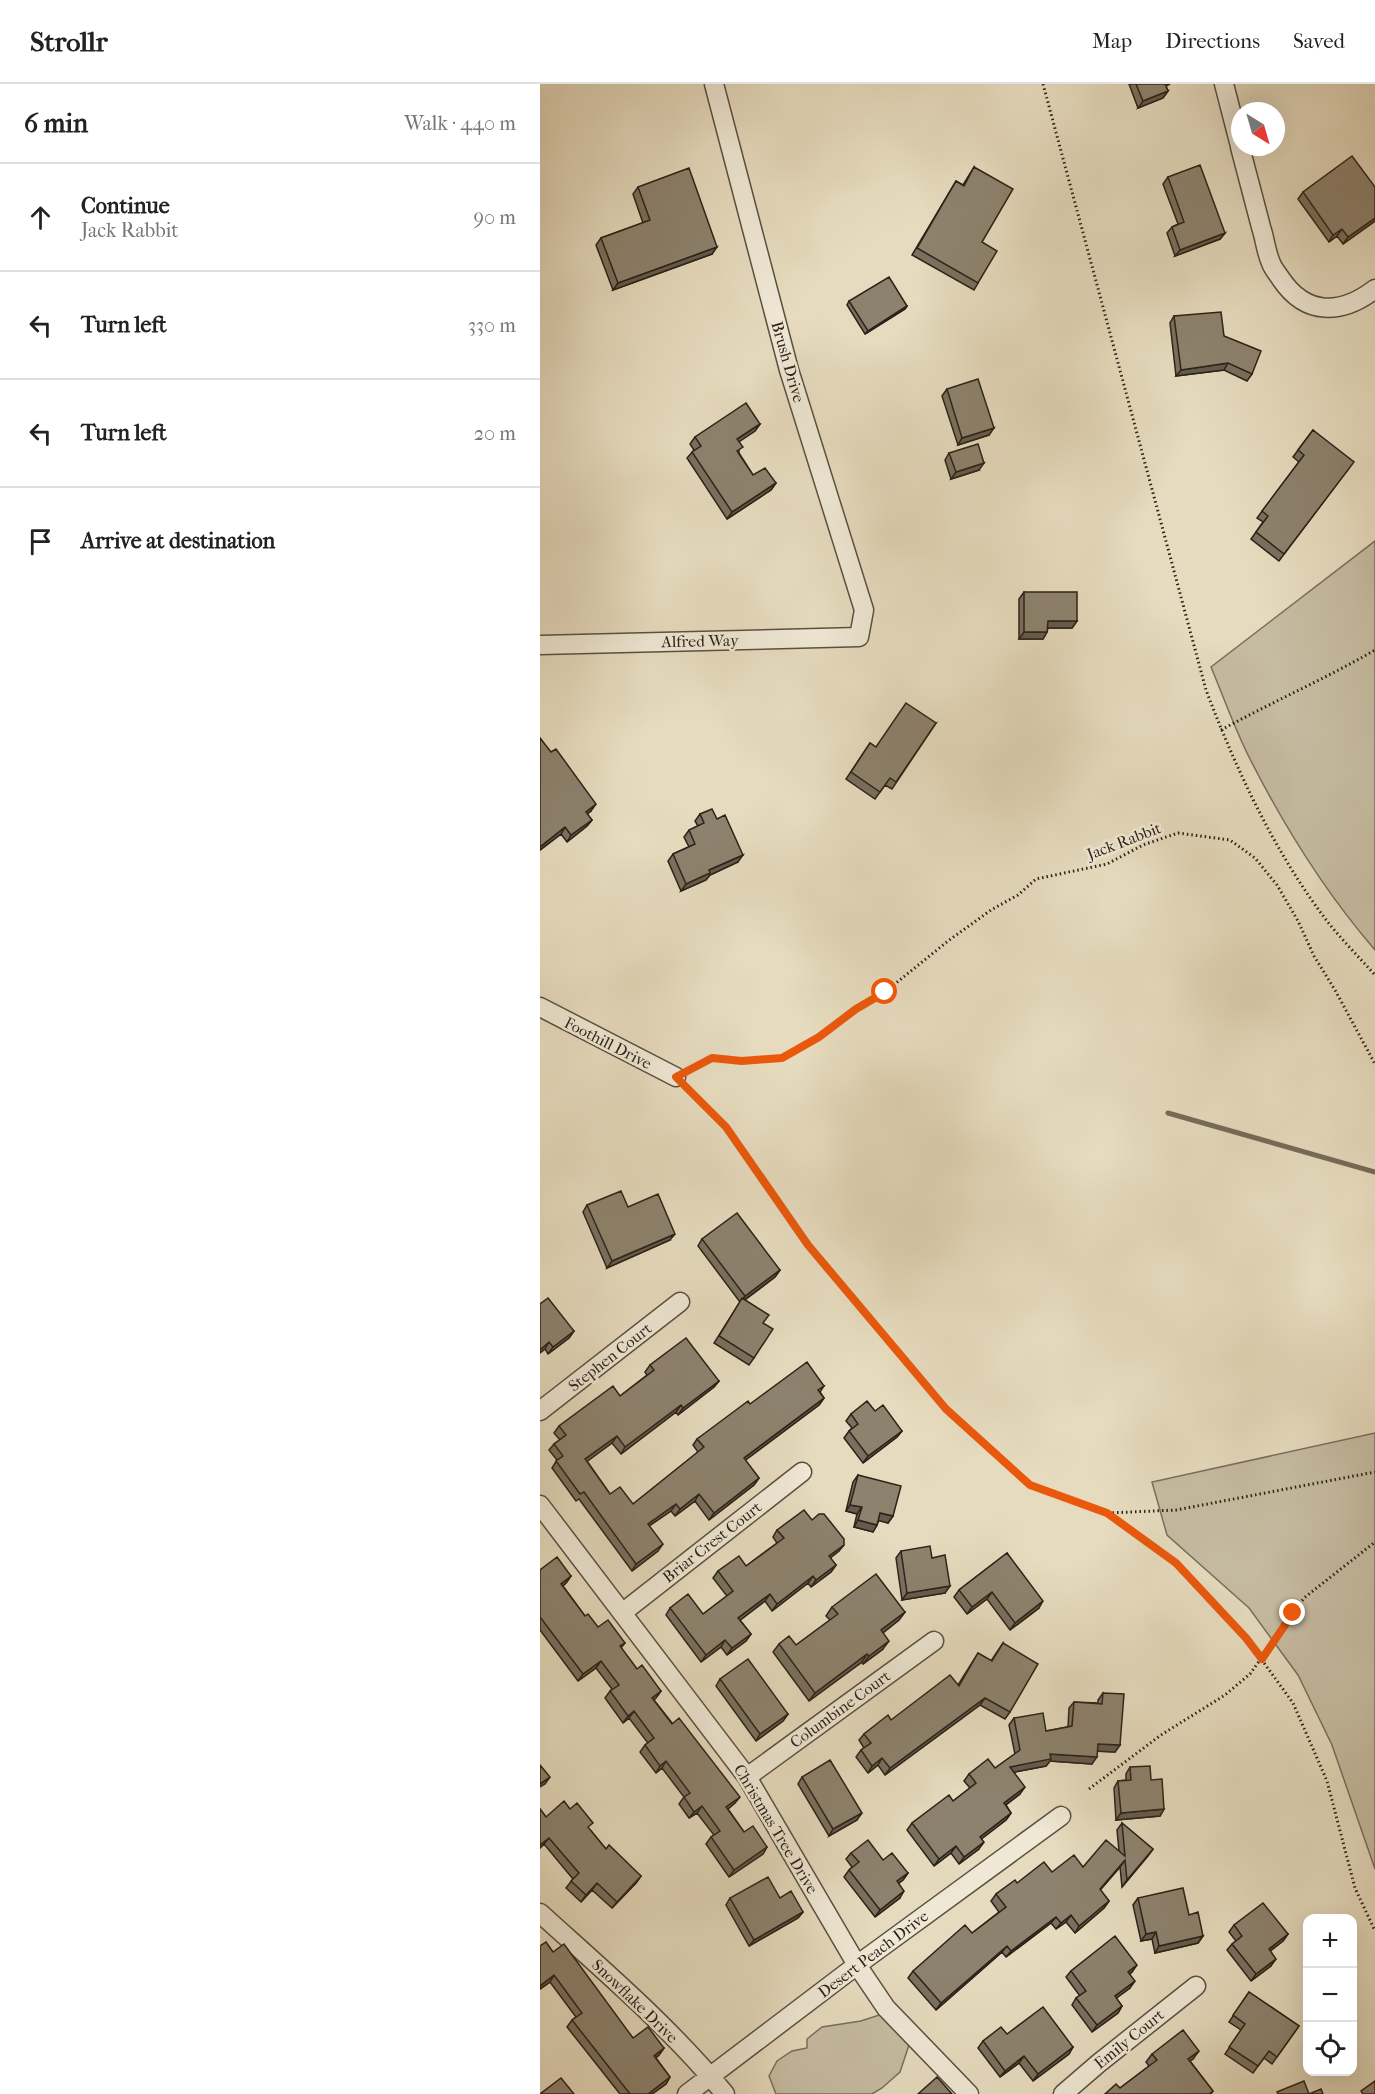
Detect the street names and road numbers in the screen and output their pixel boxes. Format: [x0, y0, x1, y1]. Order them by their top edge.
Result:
street label: Brush Drive [767, 319, 809, 405]
street label: Alfred Way [660, 631, 739, 651]
street label: Jack Rabbit [1082, 818, 1164, 865]
street label: Foothill Drive [561, 1013, 655, 1073]
street label: Stephen Court [565, 1318, 656, 1395]
street label: Briar Crest Court [659, 1497, 765, 1587]
street label: Columbine Court [786, 1666, 894, 1752]
street label: Christmas Tree Drive [730, 1761, 822, 1897]
street label: Desert Peach Drive [814, 1906, 932, 2002]
street label: Snowflake Drive [588, 1955, 682, 2047]
street label: Emily Court [1090, 2005, 1168, 2073]

